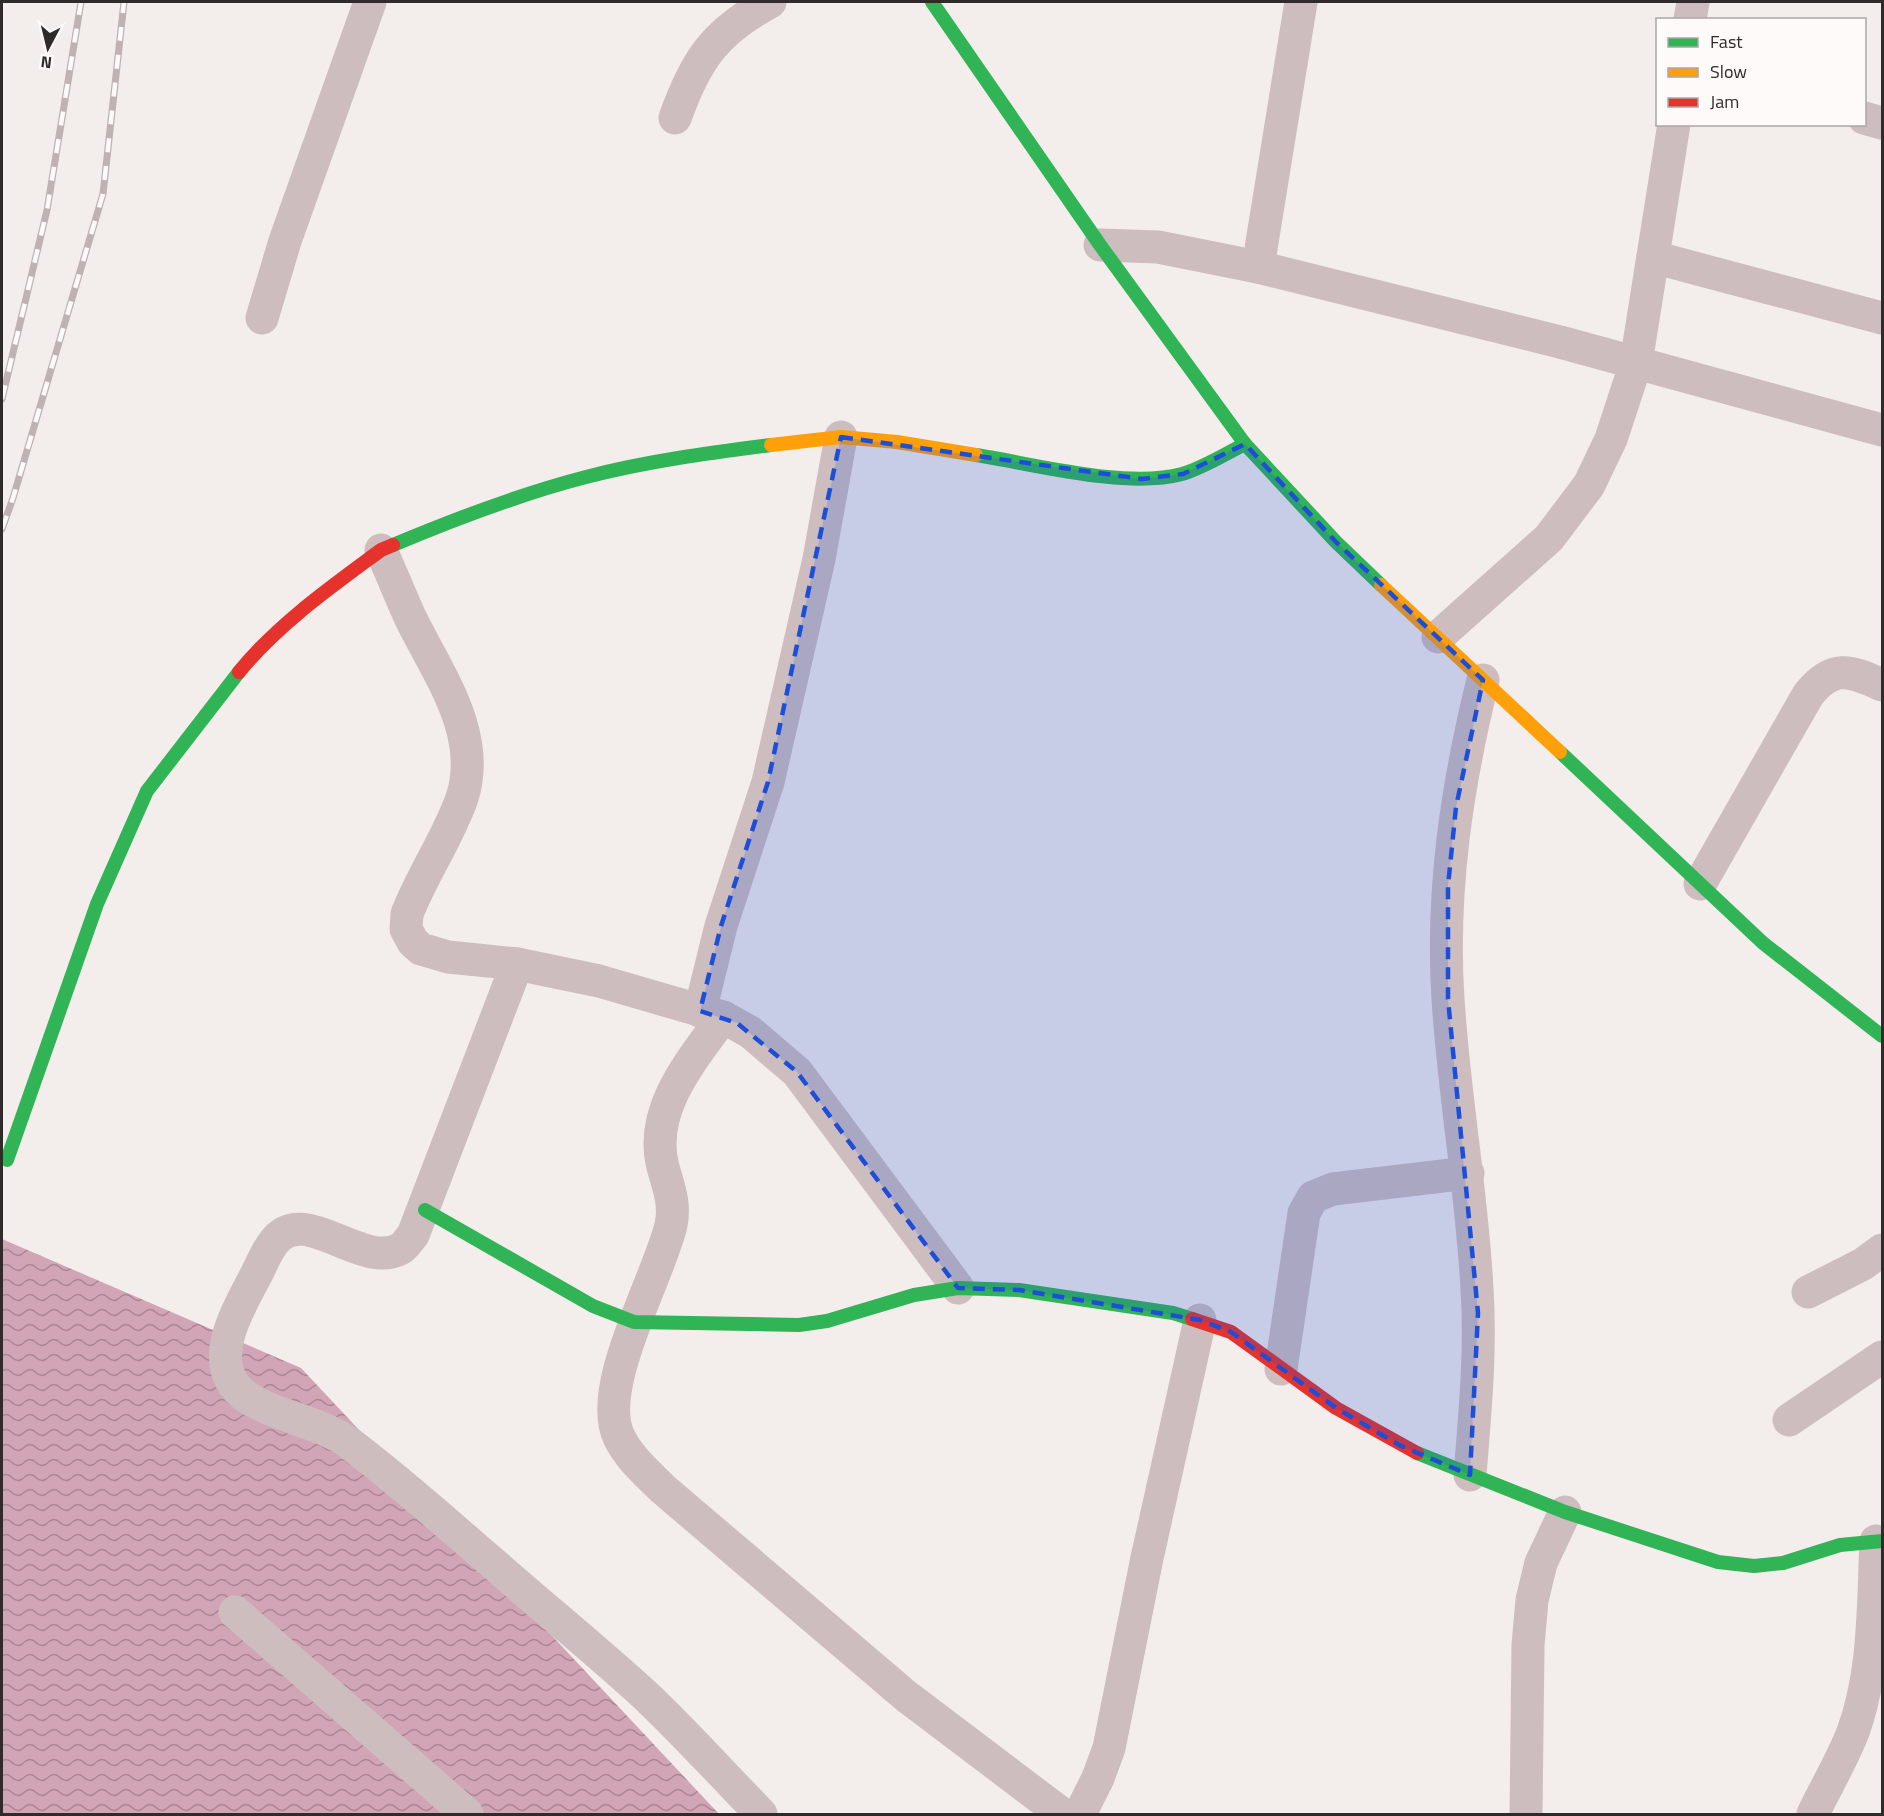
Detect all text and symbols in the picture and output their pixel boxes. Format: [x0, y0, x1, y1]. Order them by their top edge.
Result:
north arrow [18, 18, 78, 78]
legend [1656, 18, 1866, 126]
text: Fast [1710, 28, 1743, 55]
text: N [39, 50, 53, 75]
text: Slow [1710, 58, 1747, 85]
text: Jam [1710, 88, 1739, 115]

